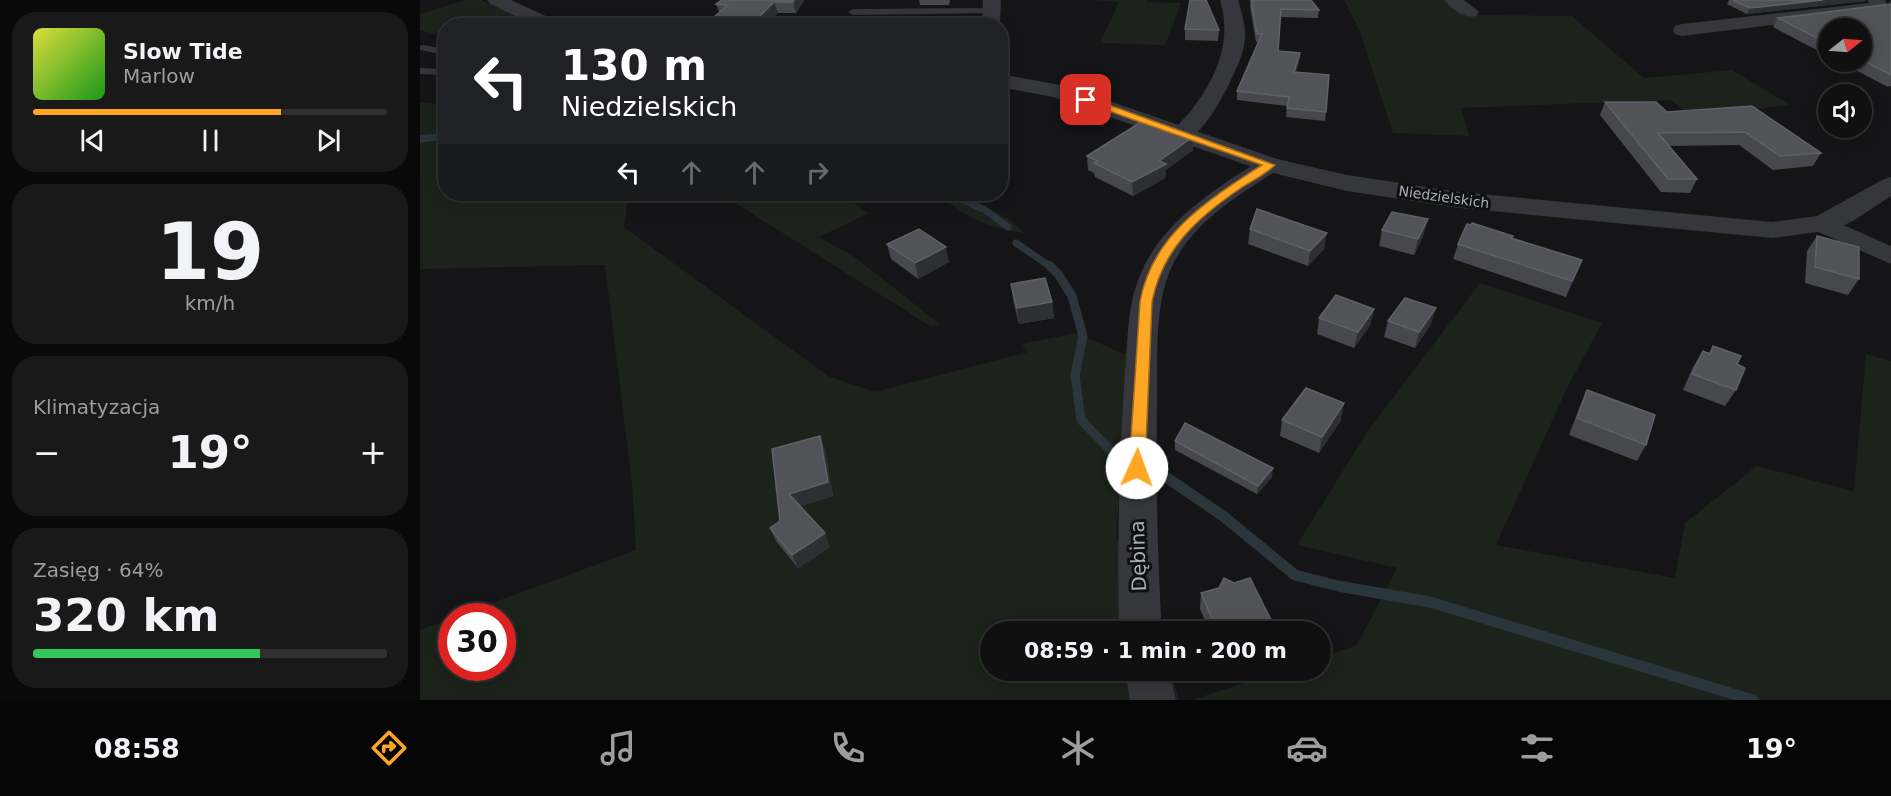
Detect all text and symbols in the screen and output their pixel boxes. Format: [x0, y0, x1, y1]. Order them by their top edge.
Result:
north arrow [1818, 18, 1872, 72]
map controls [1818, 18, 1872, 138]
text: Slow Tide [123, 39, 243, 64]
text: 130 m [561, 41, 707, 90]
icon: left [462, 42, 540, 120]
text: Marlow [123, 64, 195, 88]
pin [1060, 74, 1111, 125]
icon: arrive [1069, 83, 1102, 116]
button: sound [1818, 84, 1872, 138]
text: Niedzielskich [561, 91, 737, 122]
icon: previous [76, 124, 109, 157]
icon: pause [194, 124, 227, 157]
icon: next [312, 124, 345, 157]
icon: left [612, 156, 645, 189]
icon: ahead [675, 156, 708, 189]
icon: ahead [738, 156, 771, 189]
icon: right [801, 156, 834, 189]
street label: Niedzielskich [1398, 183, 1490, 211]
text: 19 [156, 207, 264, 297]
text: km/h [185, 291, 235, 315]
text: Klimatyzacja [33, 395, 160, 419]
text: 19° [167, 426, 253, 479]
text: − [33, 433, 61, 472]
text: + [359, 433, 387, 472]
position arrow [1105, 436, 1169, 500]
street label: Dębina [1125, 520, 1151, 592]
text: Zasięg · 64% [33, 558, 163, 582]
text: 320 km [33, 589, 219, 642]
speed limit sign: 30 [438, 603, 516, 681]
text: 08:59 · 1 min · 200 m [1024, 638, 1287, 663]
icon: directions [368, 727, 410, 769]
icon: music [597, 727, 639, 769]
icon: phone [827, 727, 869, 769]
icon: climate [1057, 727, 1099, 769]
icon: car [1286, 727, 1328, 769]
icon: filters [1516, 727, 1558, 769]
text: 08:58 [94, 733, 180, 764]
text: 19° [1746, 733, 1797, 764]

